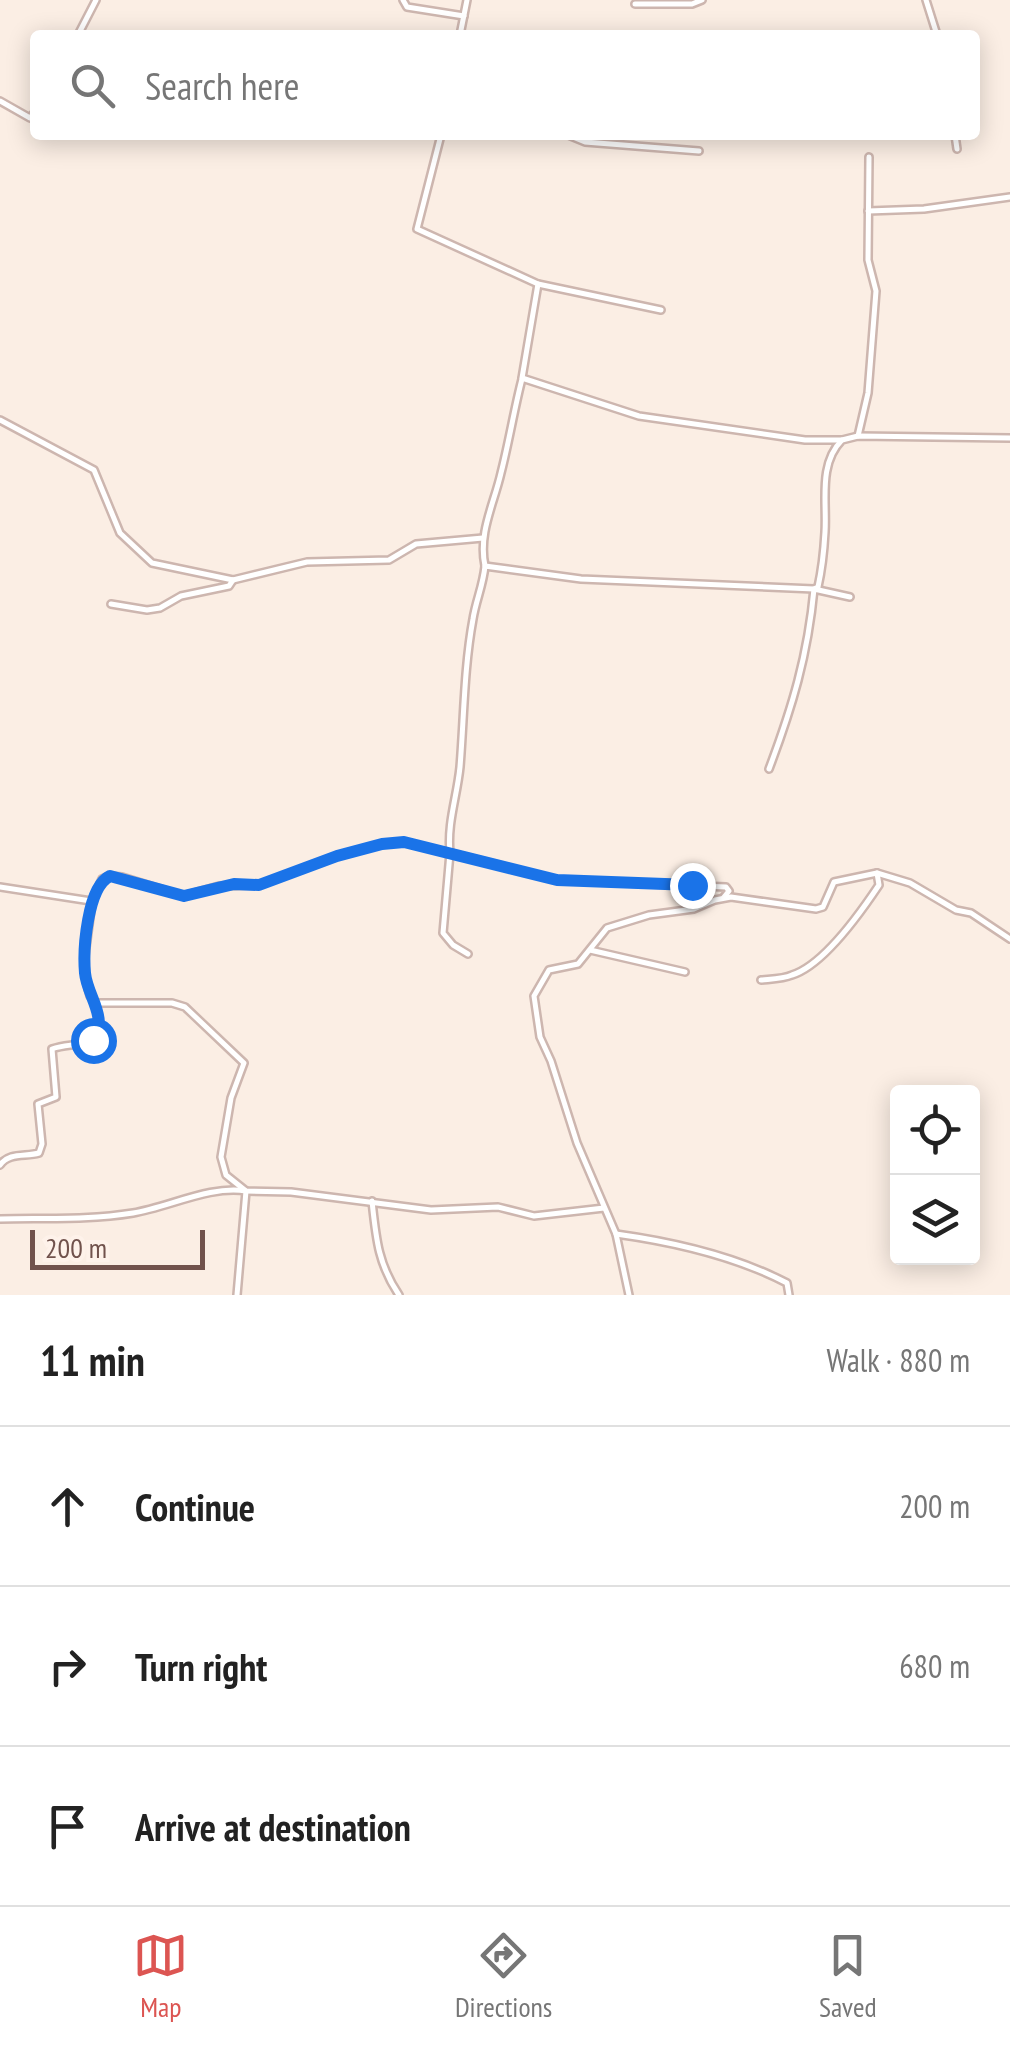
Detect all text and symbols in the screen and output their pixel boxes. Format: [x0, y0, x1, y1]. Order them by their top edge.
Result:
search box [30, 30, 980, 140]
icon: search [65, 58, 120, 113]
text: Search here [145, 61, 299, 110]
route end [670, 863, 716, 909]
route start [71, 1018, 117, 1064]
map controls [890, 1085, 980, 1265]
button: locate [890, 1085, 980, 1175]
button: layers [890, 1175, 980, 1265]
scale bar [30, 1225, 205, 1270]
text: 200 m [45, 1229, 107, 1266]
text: 11 min [40, 1333, 145, 1388]
text: Walk · 880 m [826, 1339, 970, 1381]
icon: ahead [40, 1479, 95, 1534]
text: Continue [135, 1482, 255, 1531]
text: 200 m [899, 1485, 970, 1527]
icon: right [40, 1639, 95, 1694]
text: Turn right [135, 1642, 267, 1691]
text: 680 m [899, 1645, 970, 1687]
icon: arrive [40, 1799, 95, 1854]
text: Arrive at destination [135, 1802, 411, 1851]
tab: Map [133, 1928, 188, 2025]
tab: Directions [455, 1928, 552, 2025]
tab: Saved [819, 1928, 877, 2025]

